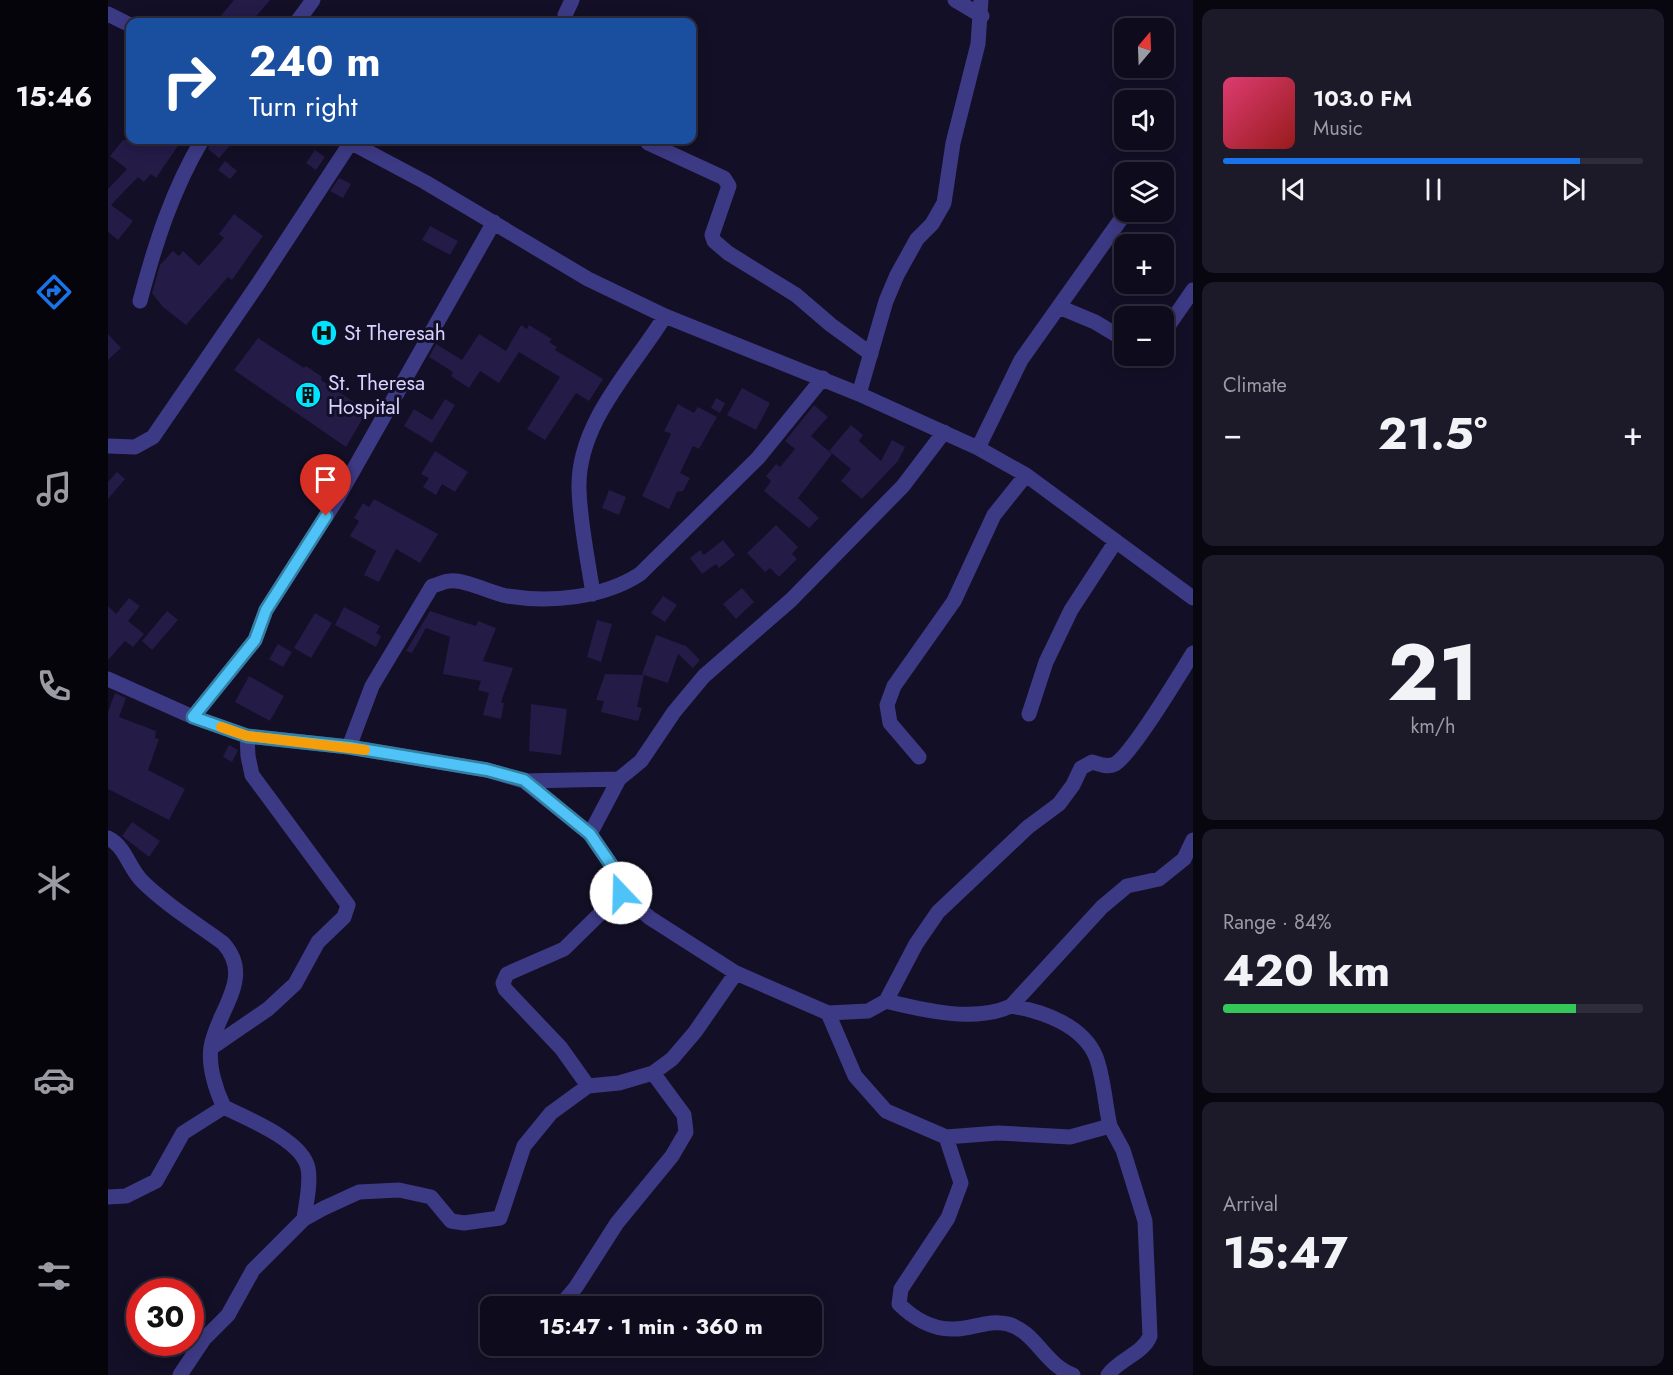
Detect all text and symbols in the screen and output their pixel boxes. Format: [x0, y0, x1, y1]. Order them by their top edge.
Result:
north arrow [1114, 18, 1174, 78]
map controls [1114, 18, 1174, 366]
text: 240 m [249, 31, 381, 92]
icon: right [150, 42, 228, 120]
text: 15:46 [16, 77, 92, 116]
text: 103.0 FM [1313, 82, 1412, 114]
text: Turn right [249, 87, 357, 126]
button: sound [1114, 90, 1174, 150]
text: Music [1313, 114, 1363, 143]
button: layers [1114, 162, 1174, 222]
icon: previous [1277, 173, 1310, 206]
icon: pause [1417, 173, 1450, 206]
icon: next [1557, 173, 1590, 206]
button: + [1114, 234, 1174, 294]
icon: directions [33, 271, 75, 313]
button: − [1114, 306, 1174, 366]
hospital icon: St Theresah [309, 318, 339, 348]
place label: St Theresah [344, 318, 446, 348]
place label: St. Theresa Hospital [328, 368, 425, 422]
text: Climate [1223, 371, 1287, 400]
building icon: St. Theresa Hospital [293, 380, 323, 410]
text: 21.5° [1378, 401, 1487, 466]
text: − [1223, 410, 1242, 457]
text: + [1623, 410, 1643, 457]
pin [300, 454, 351, 516]
icon: arrive [309, 463, 342, 496]
icon: music [33, 468, 75, 510]
text: 21 [1388, 617, 1478, 729]
icon: phone [33, 665, 75, 707]
text: km/h [1410, 712, 1456, 741]
position arrow [589, 861, 653, 925]
icon: climate [33, 862, 75, 904]
text: Range · 84% [1223, 908, 1332, 937]
text: 420 km [1223, 938, 1390, 1003]
icon: car [33, 1059, 75, 1101]
text: Arrival [1223, 1190, 1278, 1219]
text: 15:47 [1223, 1220, 1348, 1285]
icon: filters [33, 1255, 75, 1297]
speed limit sign: 30 [126, 1278, 204, 1356]
text: 15:47 · 1 min · 360 m [539, 1310, 763, 1342]

